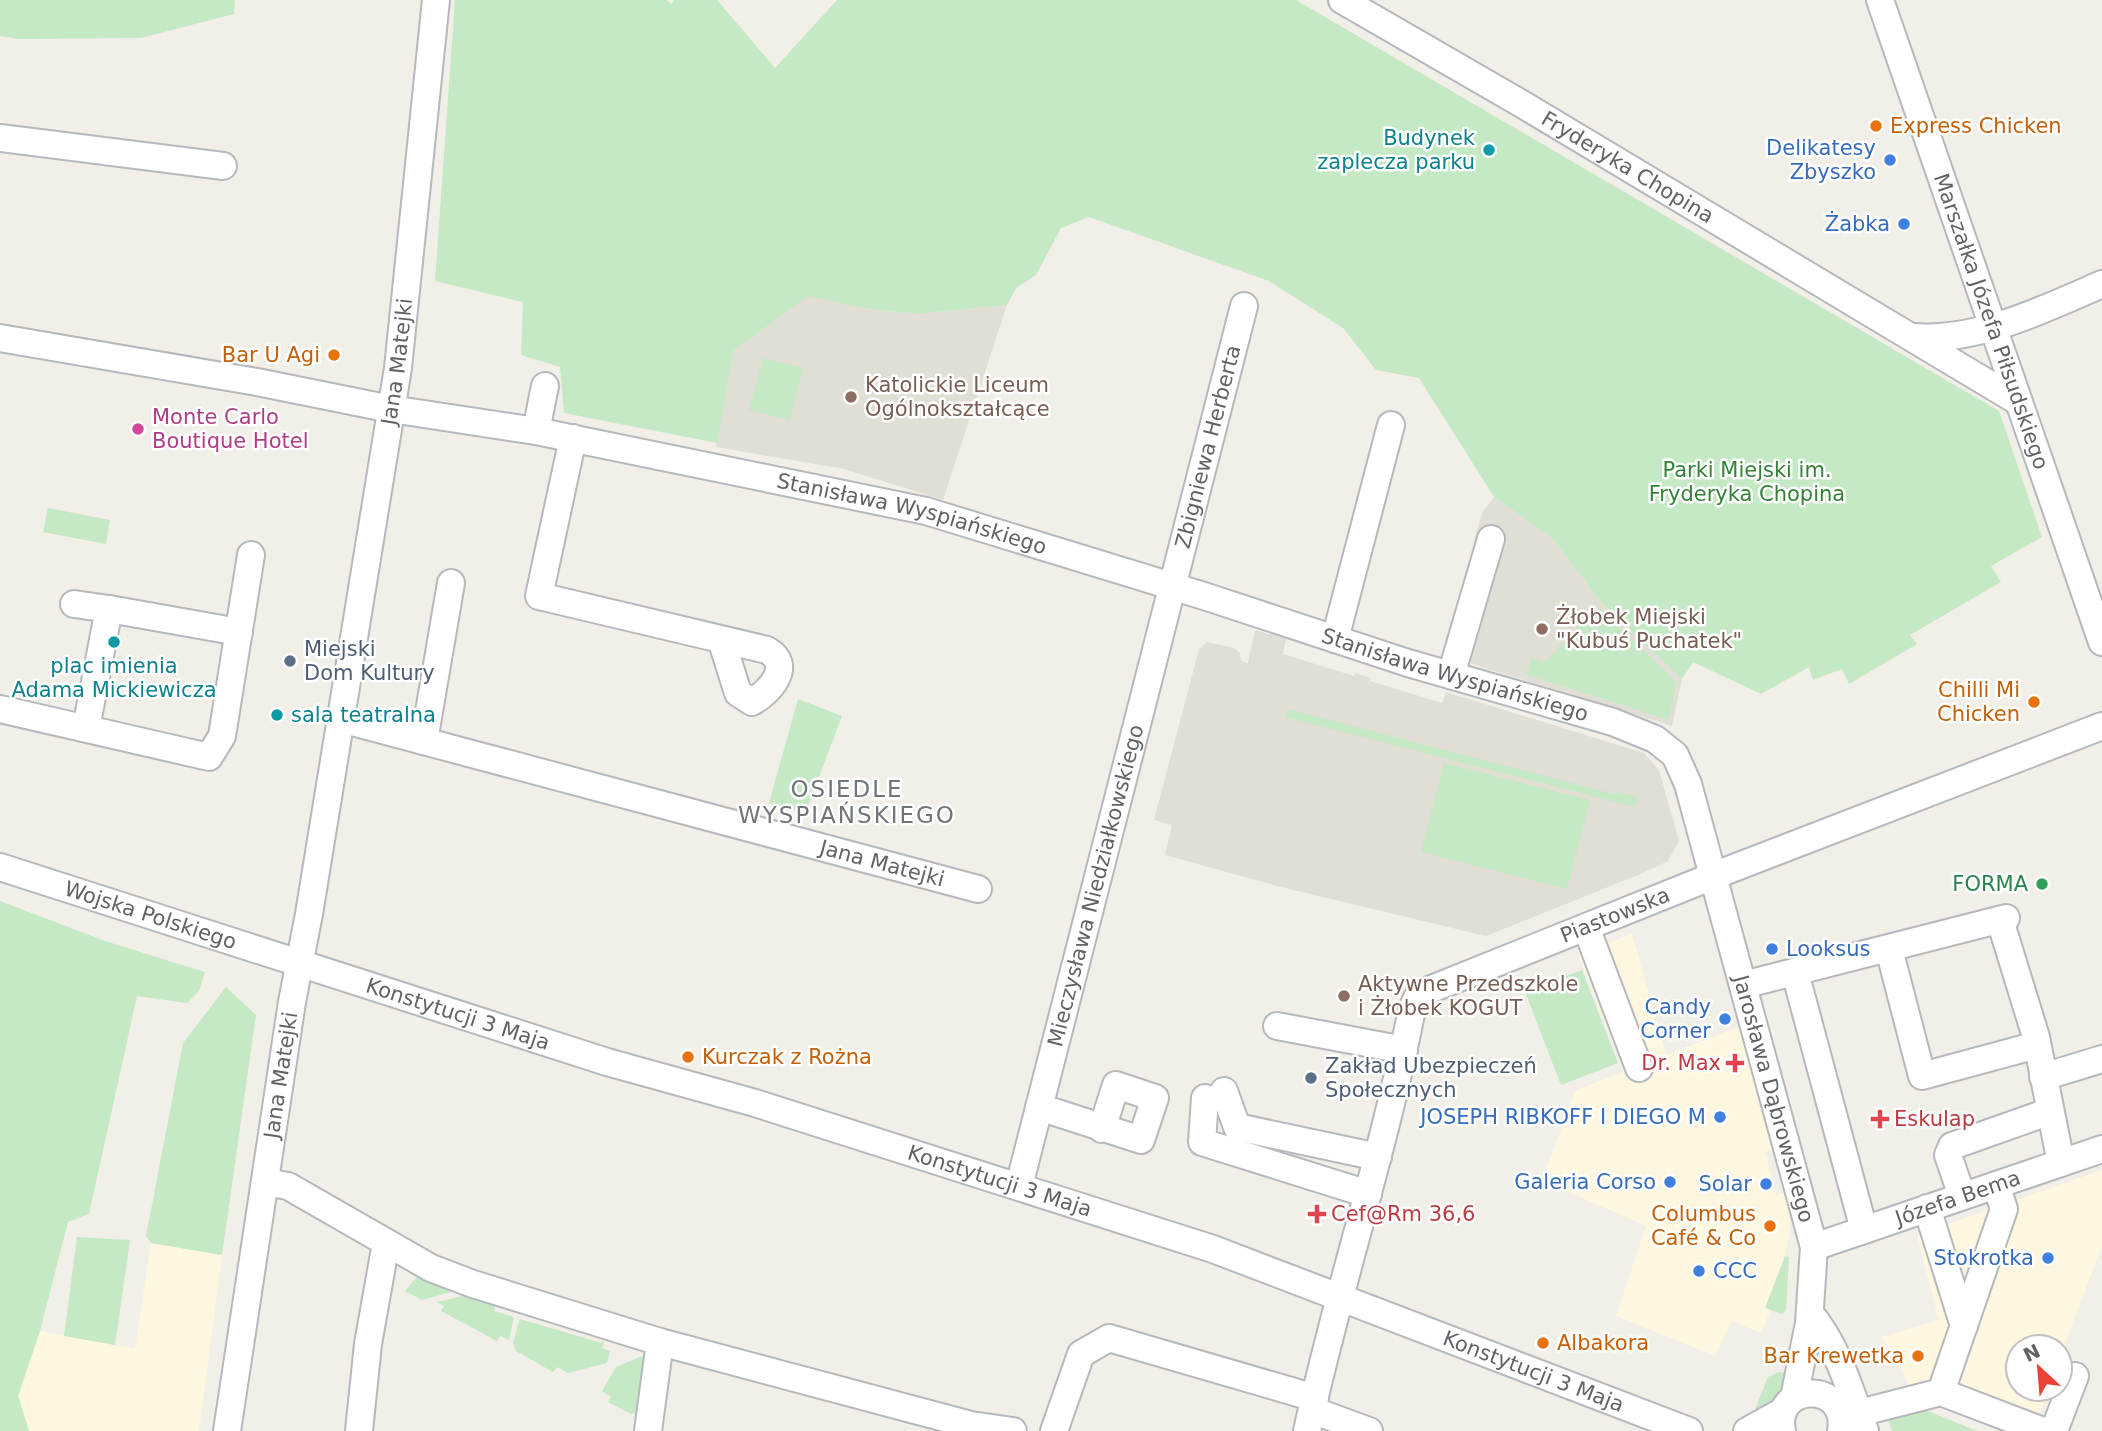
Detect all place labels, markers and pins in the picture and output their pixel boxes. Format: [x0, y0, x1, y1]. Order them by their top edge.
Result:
place label: Express Chicken [1890, 114, 2062, 138]
marker: Express Chicken [1868, 118, 1884, 134]
place label: Budynek zaplecza parku [1317, 126, 1476, 174]
place label: Delikatesy Zbyszko [1766, 136, 1876, 184]
marker: Budynek zaplecza parku [1481, 142, 1497, 158]
marker: Delikatesy Zbyszko [1882, 152, 1898, 168]
place label: Żabka [1825, 211, 1890, 236]
marker: Żabka [1896, 216, 1912, 232]
place label: Bar U Agi [222, 343, 320, 367]
marker: Bar U Agi [326, 347, 342, 363]
place label: Katolickie Liceum Ogólnokształcące [865, 373, 1050, 421]
marker: Katolickie Liceum Ogólnokształcące [843, 389, 859, 405]
place label: Monte Carlo Boutique Hotel [152, 405, 309, 453]
marker: Monte Carlo Boutique Hotel [130, 421, 146, 437]
place label: Żłobek Miejski "Kubuś Puchatek" [1556, 604, 1742, 653]
marker: Żłobek Miejski "Kubuś Puchatek" [1534, 621, 1550, 637]
marker: plac imienia Adama Mickiewicza [106, 634, 122, 650]
place label: Miejski Dom Kultury [304, 637, 435, 685]
marker: Miejski Dom Kultury [282, 653, 298, 669]
place label: plac imienia Adama Mickiewicza [11, 654, 217, 702]
place label: Chilli Mi Chicken [1937, 678, 2020, 726]
marker: Chilli Mi Chicken [2026, 694, 2042, 710]
place label: sala teatralna [291, 703, 436, 727]
marker: sala teatralna [269, 707, 285, 723]
place label: FORMA [1952, 872, 2029, 896]
marker: FORMA [2034, 876, 2050, 892]
place label: Looksus [1786, 937, 1870, 961]
marker: Looksus [1764, 941, 1780, 957]
place label: Aktywne Przedszkole i Żłobek KOGUT [1358, 972, 1578, 1020]
marker: Aktywne Przedszkole i Żłobek KOGUT [1336, 988, 1352, 1004]
place label: Candy Corner [1640, 995, 1711, 1043]
marker: Candy Corner [1717, 1011, 1733, 1027]
place label: Kurczak z Rożna [702, 1045, 872, 1069]
marker: Kurczak z Rożna [680, 1049, 696, 1065]
place label: Dr. Max [1641, 1051, 1721, 1075]
place label: Zakład Ubezpieczeń Społecznych [1325, 1054, 1537, 1102]
marker: Dr. Max [1727, 1055, 1743, 1071]
marker: Zakład Ubezpieczeń Społecznych [1303, 1070, 1319, 1086]
place label: JOSEPH RIBKOFF I DIEGO M [1418, 1105, 1706, 1129]
place label: Eskulap [1894, 1107, 1975, 1131]
marker: JOSEPH RIBKOFF I DIEGO M [1712, 1109, 1728, 1125]
marker: Eskulap [1872, 1111, 1888, 1127]
place label: Galeria Corso [1514, 1170, 1656, 1194]
place label: Solar [1698, 1172, 1752, 1196]
marker: Galeria Corso [1662, 1174, 1678, 1190]
marker: Solar [1758, 1176, 1774, 1192]
place label: Cef@Rm 36,6 [1331, 1202, 1475, 1226]
place label: Columbus Café & Co [1651, 1202, 1756, 1250]
marker: Cef@Rm 36,6 [1309, 1206, 1325, 1222]
marker: Columbus Café & Co [1762, 1218, 1778, 1234]
place label: Stokrotka [1934, 1246, 2034, 1270]
marker: Stokrotka [2040, 1250, 2056, 1266]
place label: CCC [1713, 1259, 1757, 1283]
marker: CCC [1691, 1263, 1707, 1279]
place label: Albakora [1557, 1331, 1649, 1355]
marker: Albakora [1535, 1335, 1551, 1351]
place label: Bar Krewetka [1764, 1344, 1904, 1368]
marker: Bar Krewetka [1910, 1348, 1926, 1364]

